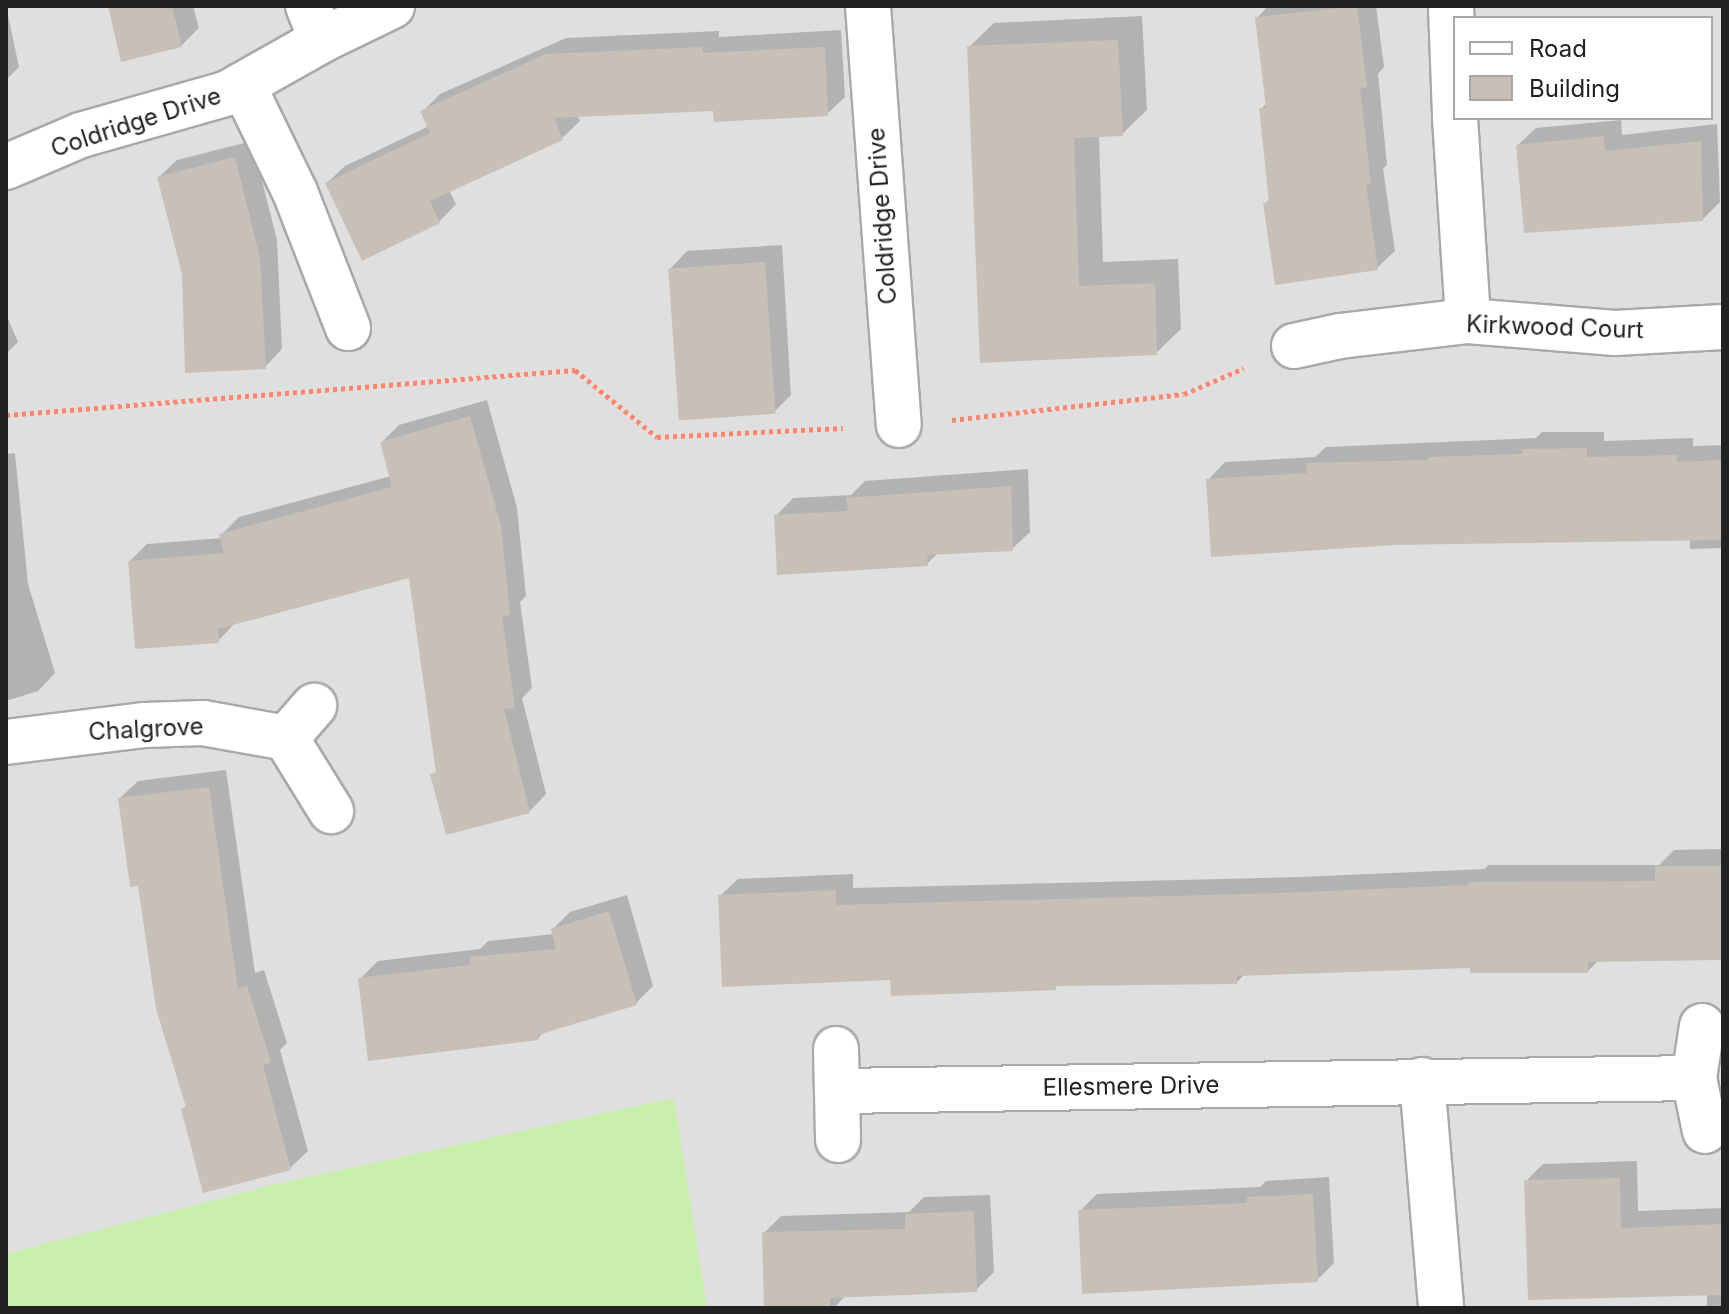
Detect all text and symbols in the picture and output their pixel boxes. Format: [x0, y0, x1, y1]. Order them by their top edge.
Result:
legend [1453, 16, 1713, 120]
text: Road [1529, 34, 1587, 63]
text: Building [1529, 74, 1620, 103]
street label: Coldridge Drive [47, 81, 225, 163]
street label: Coldridge Drive [861, 127, 903, 305]
street label: Kirkwood Court [1466, 310, 1644, 344]
street label: Chalgrove [88, 712, 204, 746]
street label: Ellesmere Drive [1042, 1070, 1220, 1102]

